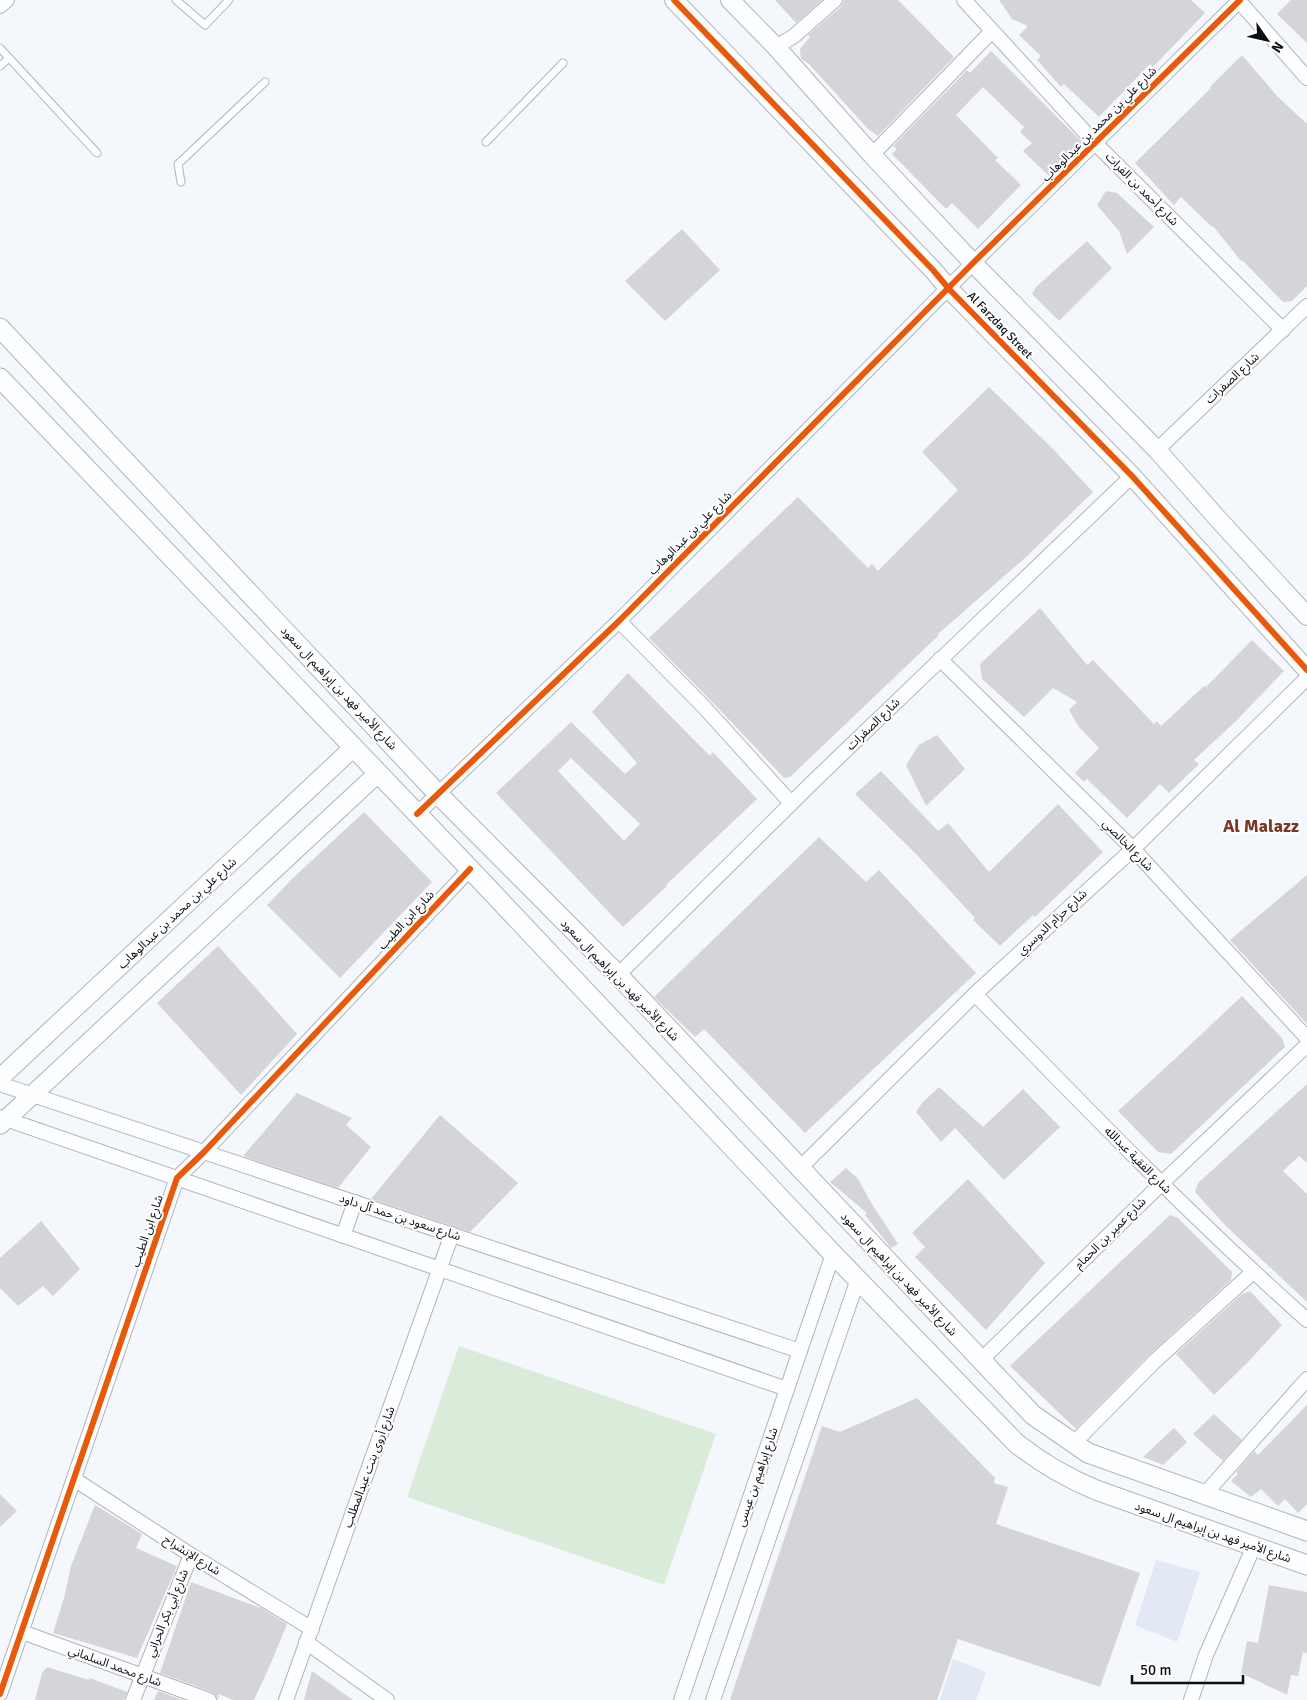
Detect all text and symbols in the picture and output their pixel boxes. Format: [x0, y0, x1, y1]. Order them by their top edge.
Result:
north arrow [1242, 15, 1292, 65]
text: N [1268, 38, 1287, 56]
street label: شارع علي بن محمد بن عبدالوهاب [1039, 64, 1161, 186]
street label: شارع أحمد بن الفرات [1101, 149, 1182, 230]
street label: Al Farzdaq Street [964, 289, 1036, 362]
street label: شارع الصفرات [1202, 350, 1263, 408]
street label: شارع علي بن عبدالوهاب [645, 488, 737, 580]
street label: شارع الأمير فهد بن إبراهيم ال سعود [276, 623, 400, 754]
street label: شارع الصفرات [843, 695, 904, 754]
district label: Al Malazz [1223, 815, 1299, 837]
street label: شارع الخالصي [1098, 816, 1156, 876]
street label: شارع علي بن محمد بن عبدالوهاب [115, 854, 241, 974]
street label: شارع حزام الدوسري [1014, 886, 1092, 960]
street label: شارع ابن الطيب [375, 888, 438, 954]
street label: شارع الأمير فهد بن إبراهيم ال سعود [557, 916, 682, 1045]
street label: شارع الفقية عبدالله [1100, 1124, 1174, 1198]
street label: شارع سعود بن حمد آل داود [337, 1191, 462, 1245]
street label: شارع ابن الطيب [128, 1193, 168, 1270]
street label: شارع عمير بن الحمام [1071, 1194, 1150, 1273]
street label: شارع الأمير فهد بن إبراهيم ال سعود [836, 1209, 960, 1340]
street label: شارع أروى بنت عبدالمطلب [340, 1404, 399, 1530]
street label: شارع إبراهيم بن عيسى [733, 1425, 782, 1529]
street label: شارع الأمير فهد بن إبراهيم ال سعود [1132, 1499, 1293, 1567]
street label: شارع الإنشراح [160, 1532, 223, 1580]
street label: شارع أبي بكر الحراني [143, 1567, 194, 1660]
street label: شارع محمد السلماني [66, 1643, 164, 1692]
scale bar [1132, 1652, 1243, 1684]
text: 50 m [1140, 1661, 1171, 1679]

